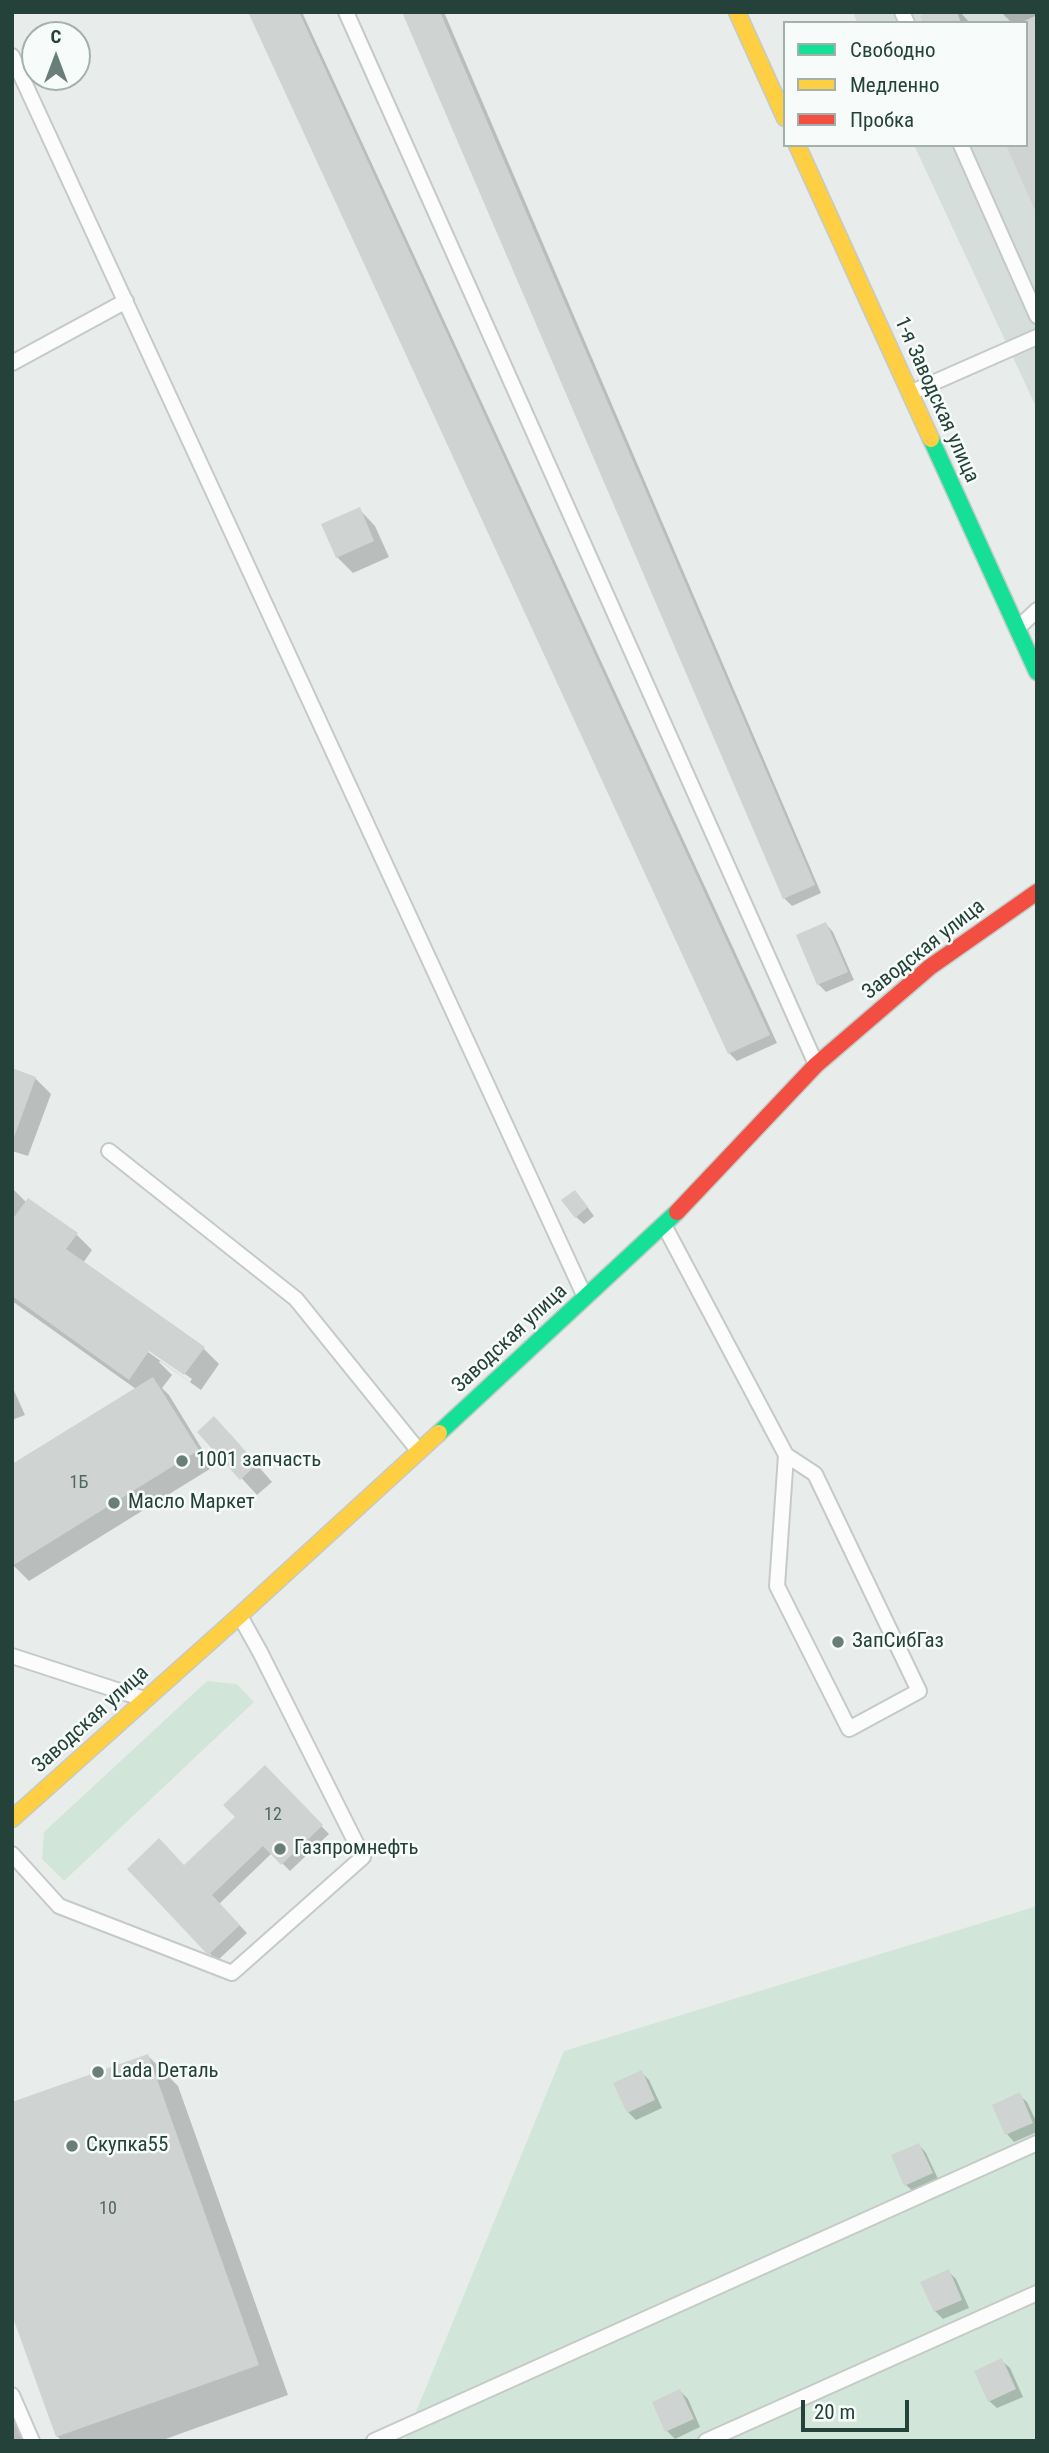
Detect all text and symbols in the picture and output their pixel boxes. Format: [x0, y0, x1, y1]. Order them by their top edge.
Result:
north arrow [21, 21, 91, 91]
legend [783, 21, 1028, 147]
text: С [51, 25, 61, 48]
text: Свободно [850, 38, 936, 62]
text: Медленно [850, 73, 939, 97]
text: Пробка [850, 108, 914, 132]
street label: 1-я Заводская улица [888, 313, 984, 487]
street label: Заводская улица [858, 894, 990, 1006]
street label: Заводская улица [447, 1279, 573, 1399]
place label: 1001 запчасть [196, 1448, 321, 1474]
marker: 1001 запчасть [174, 1453, 190, 1469]
house number: 1Б [70, 1472, 88, 1494]
place label: Масло Маркет [128, 1490, 255, 1516]
marker: Масло Маркет [106, 1495, 122, 1511]
place label: ЗапСибГаз [852, 1629, 944, 1655]
marker: ЗапСибГаз [830, 1634, 846, 1650]
street label: Заводская улица [28, 1661, 154, 1779]
house number: 12 [264, 1804, 282, 1826]
place label: Газпромнефть [294, 1836, 419, 1862]
marker: Газпромнефть [272, 1841, 288, 1857]
place label: Lada Dеталь [112, 2059, 219, 2085]
marker: Lada Dеталь [90, 2064, 106, 2080]
place label: Скупка55 [86, 2133, 168, 2159]
marker: Скупка55 [64, 2138, 80, 2154]
house number: 10 [99, 2198, 117, 2220]
scale bar [804, 2386, 912, 2430]
text: 20 m [814, 2400, 855, 2424]

